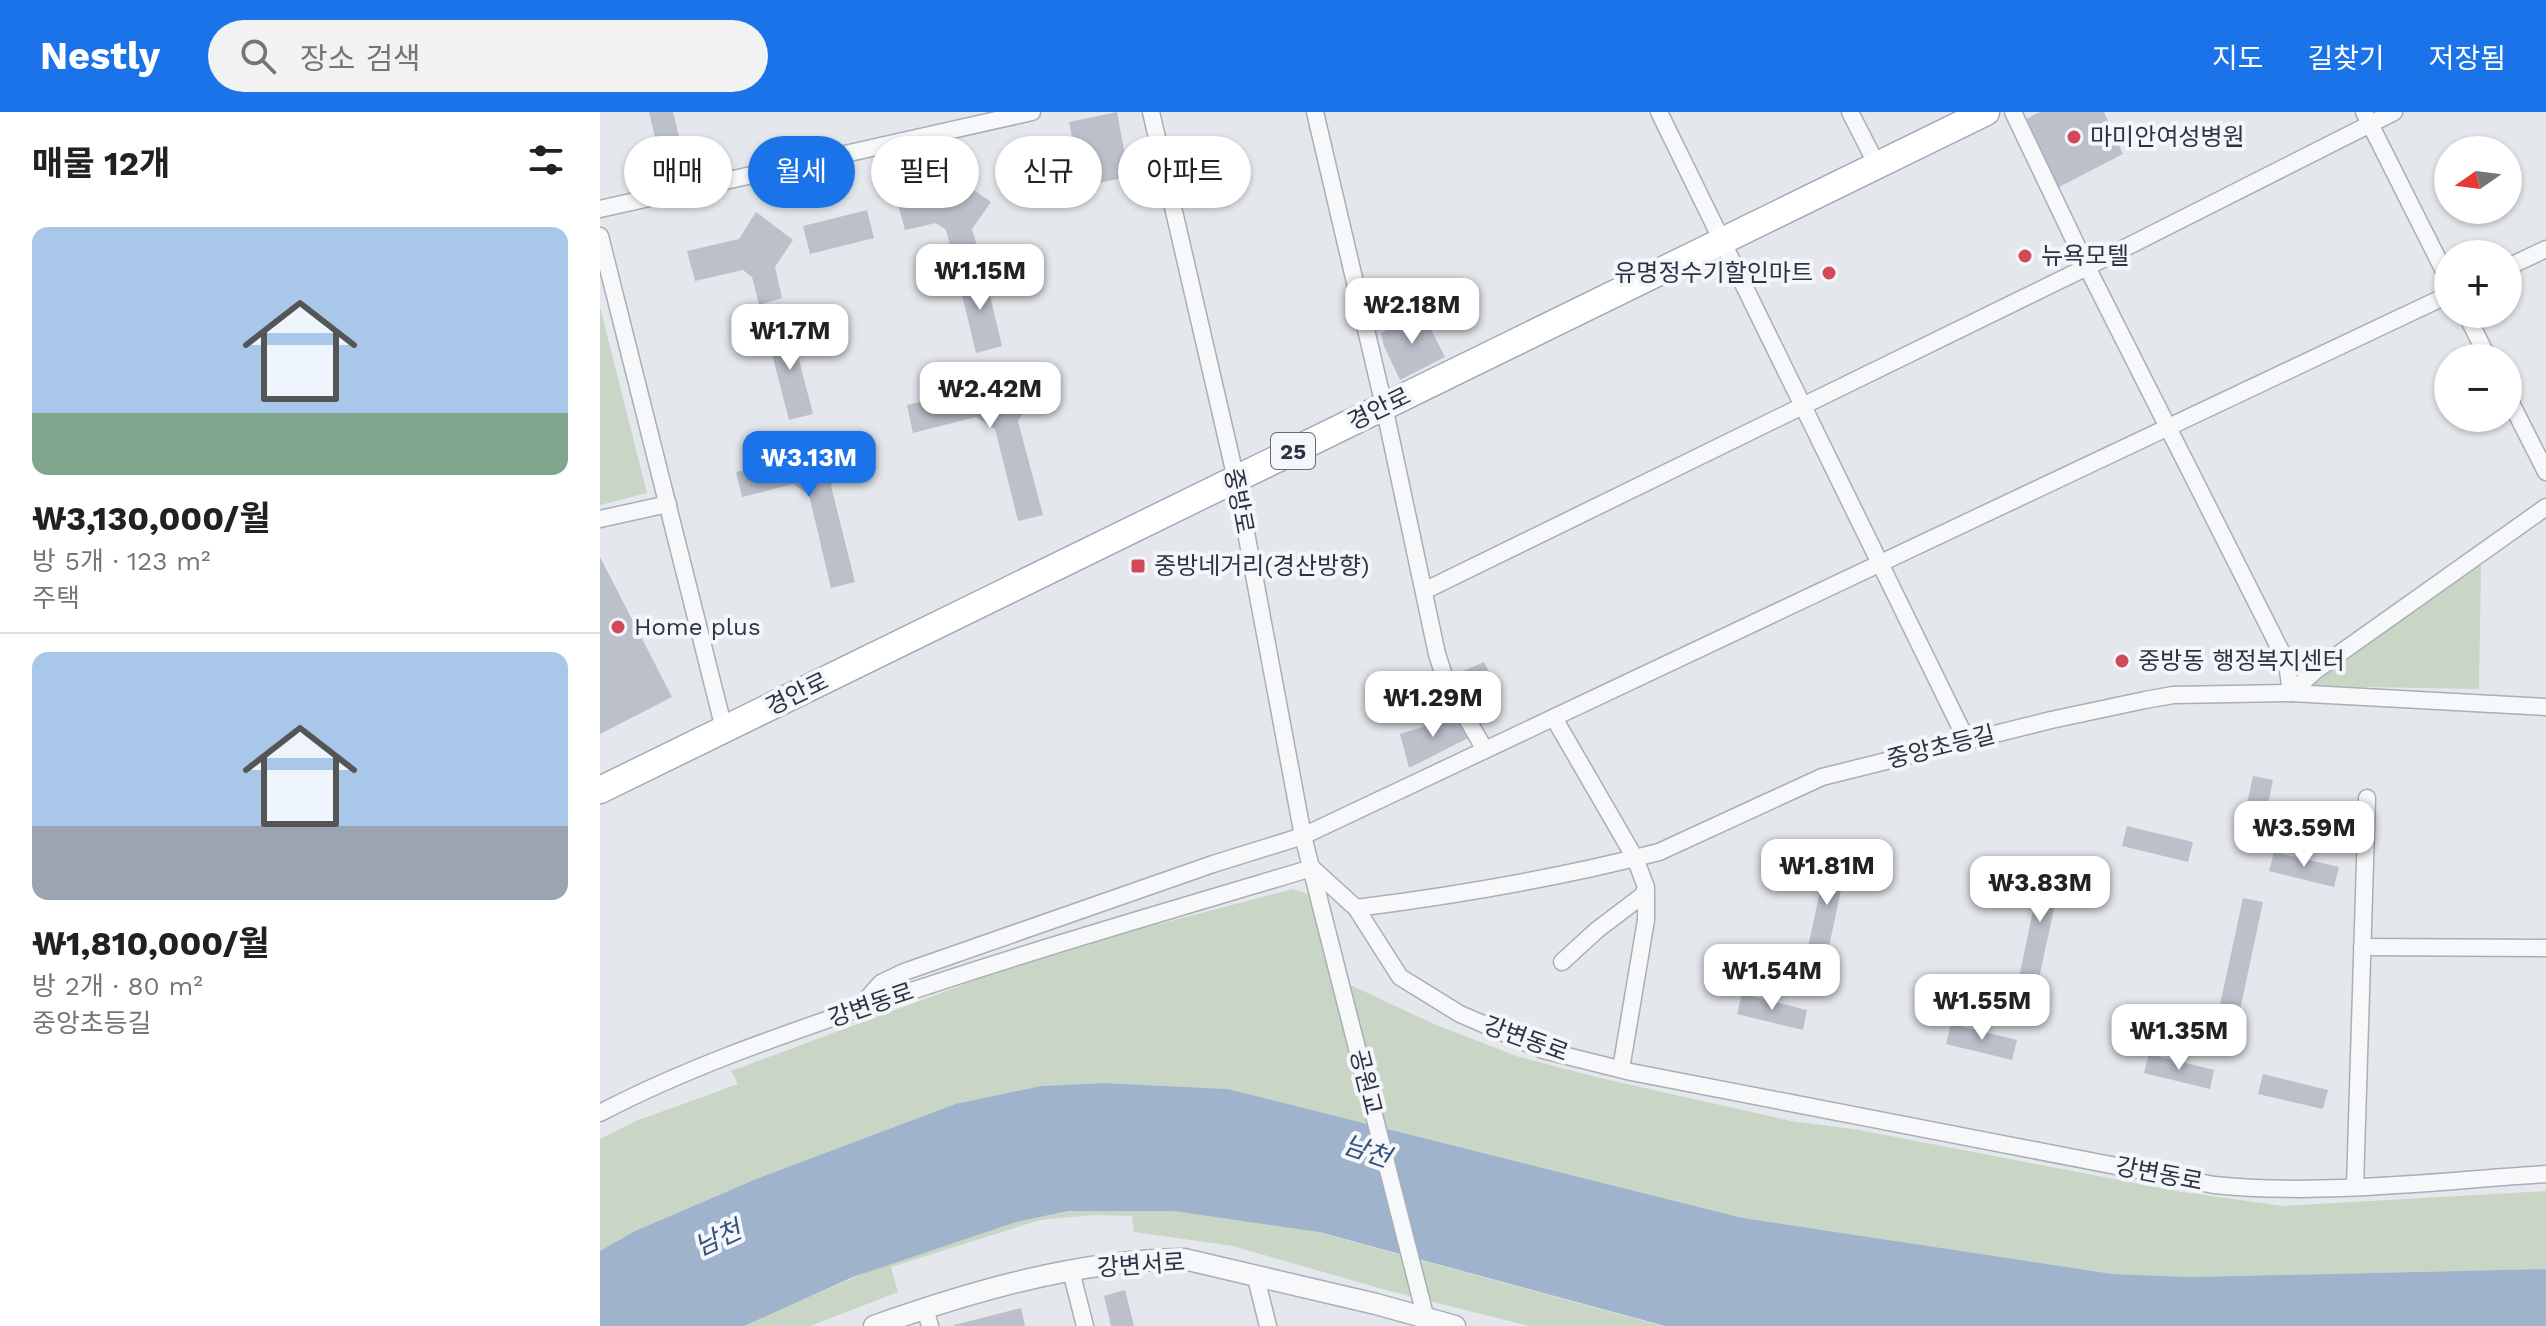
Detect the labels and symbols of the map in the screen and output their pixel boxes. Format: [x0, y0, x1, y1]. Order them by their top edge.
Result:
place label: 마미안여성병원 [2090, 123, 2245, 151]
marker: 마미안여성병원 [2065, 128, 2083, 146]
north arrow [2434, 136, 2522, 224]
place label: 뉴욕모텔 [2041, 242, 2129, 270]
pin: ₩1.15M [915, 244, 1045, 312]
marker: 뉴욕모텔 [2016, 247, 2034, 265]
place label: 유명정수기할인마트 [1614, 259, 1813, 287]
marker: 유명정수기할인마트 [1820, 264, 1838, 282]
pin: ₩2.18M [1347, 278, 1477, 346]
pin: ₩1.7M [734, 304, 846, 372]
pin: ₩2.42M [925, 362, 1055, 430]
street label: 경안로 [1343, 382, 1415, 436]
pin: ₩3.13M [744, 431, 874, 499]
road number: 25 [1271, 433, 1315, 469]
street label: 중방로 [1219, 466, 1259, 536]
place label: 중방네거리(경산방향) [1154, 552, 1370, 580]
marker: 중방네거리(경산방향) [1129, 557, 1147, 575]
place label: Home plus [634, 613, 761, 641]
marker: Home plus [609, 618, 627, 636]
place label: 중방동 행정복지센터 [2138, 647, 2345, 675]
marker: 중방동 행정복지센터 [2113, 652, 2131, 670]
street label: 경안로 [761, 667, 833, 721]
pin: ₩1.29M [1368, 671, 1498, 739]
street label: 중앙초등길 [1884, 720, 1998, 774]
pin: ₩3.59M [2239, 801, 2369, 869]
pin: ₩1.81M [1762, 839, 1892, 907]
pin: ₩3.83M [1975, 856, 2105, 924]
pin: ₩1.54M [1707, 944, 1837, 1012]
pin: ₩1.55M [1917, 974, 2047, 1042]
street label: 강변동로 [825, 977, 917, 1033]
pin: ₩1.35M [2114, 1004, 2244, 1072]
street label: 강변동로 [1480, 1011, 1572, 1067]
street label: 공원교 [1344, 1046, 1388, 1118]
water label: 남천 [1339, 1129, 1397, 1174]
street label: 강변동로 [2113, 1152, 2205, 1196]
water label: 남천 [690, 1213, 749, 1262]
street label: 강변서로 [1096, 1248, 1186, 1282]

